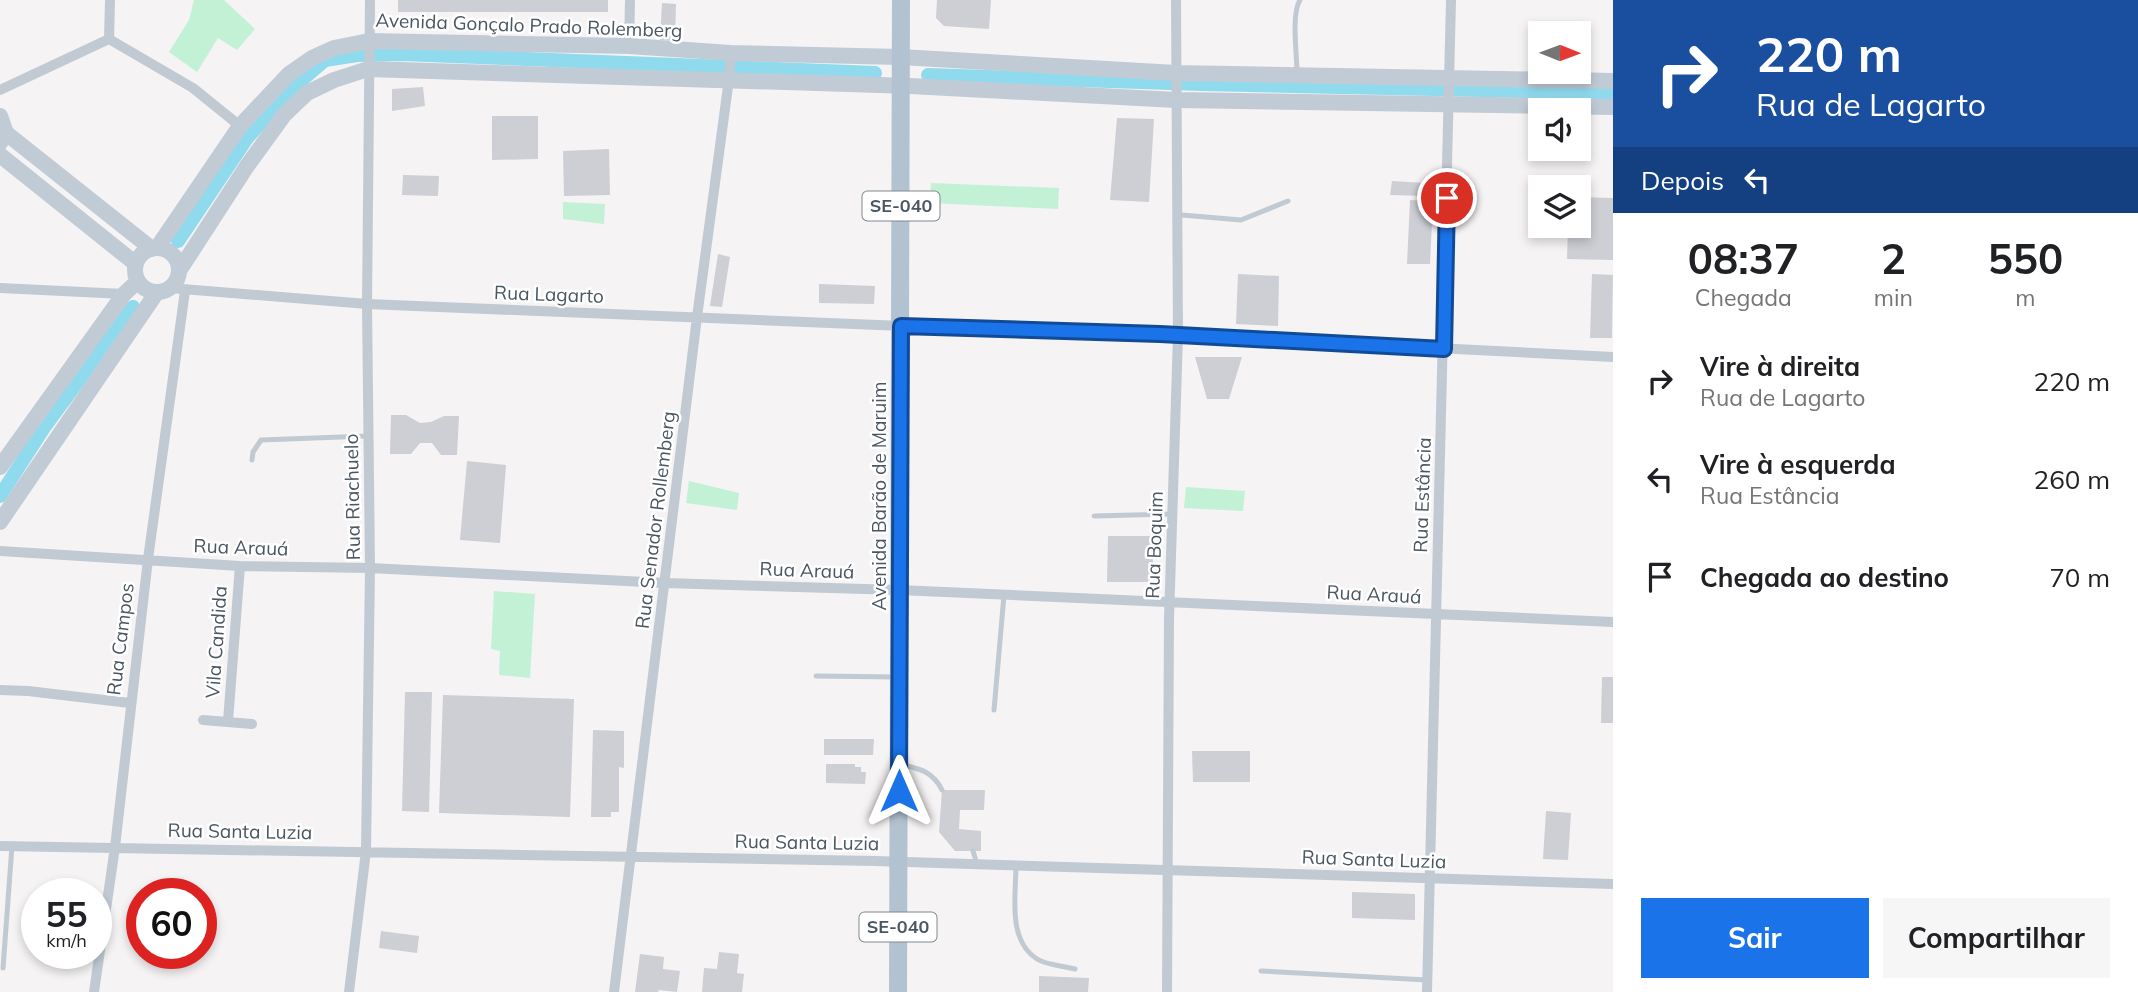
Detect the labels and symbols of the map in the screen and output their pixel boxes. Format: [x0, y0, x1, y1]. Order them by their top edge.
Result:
street label: Avenida Gonçalo Prado Rolemberg [375, 8, 683, 42]
north arrow [1528, 21, 1591, 84]
pin [1417, 168, 1477, 228]
road number: SE-040 [862, 191, 940, 220]
street label: Rua Lagarto [494, 280, 604, 308]
street label: Avenida Barão de Maruim [867, 381, 891, 611]
street label: Rua Senador Rollemberg [630, 410, 680, 630]
street label: Rua Riachuelo [339, 433, 365, 561]
street label: Rua Estância [1408, 437, 1436, 553]
street label: Rua Boquim [1140, 491, 1168, 599]
street label: Rua Arauá [193, 533, 289, 561]
street label: Rua Arauá [759, 556, 855, 584]
street label: Rua Arauá [1326, 580, 1422, 608]
street label: Rua Campos [101, 581, 139, 697]
street label: Vila Candida [200, 585, 232, 699]
position arrow [862, 754, 936, 828]
street label: Rua Santa Luzia [167, 818, 313, 844]
street label: Rua Santa Luzia [734, 829, 880, 855]
street label: Rua Santa Luzia [1301, 844, 1447, 874]
speed limit sign: 60 [126, 878, 217, 969]
road number: SE-040 [860, 912, 936, 942]

